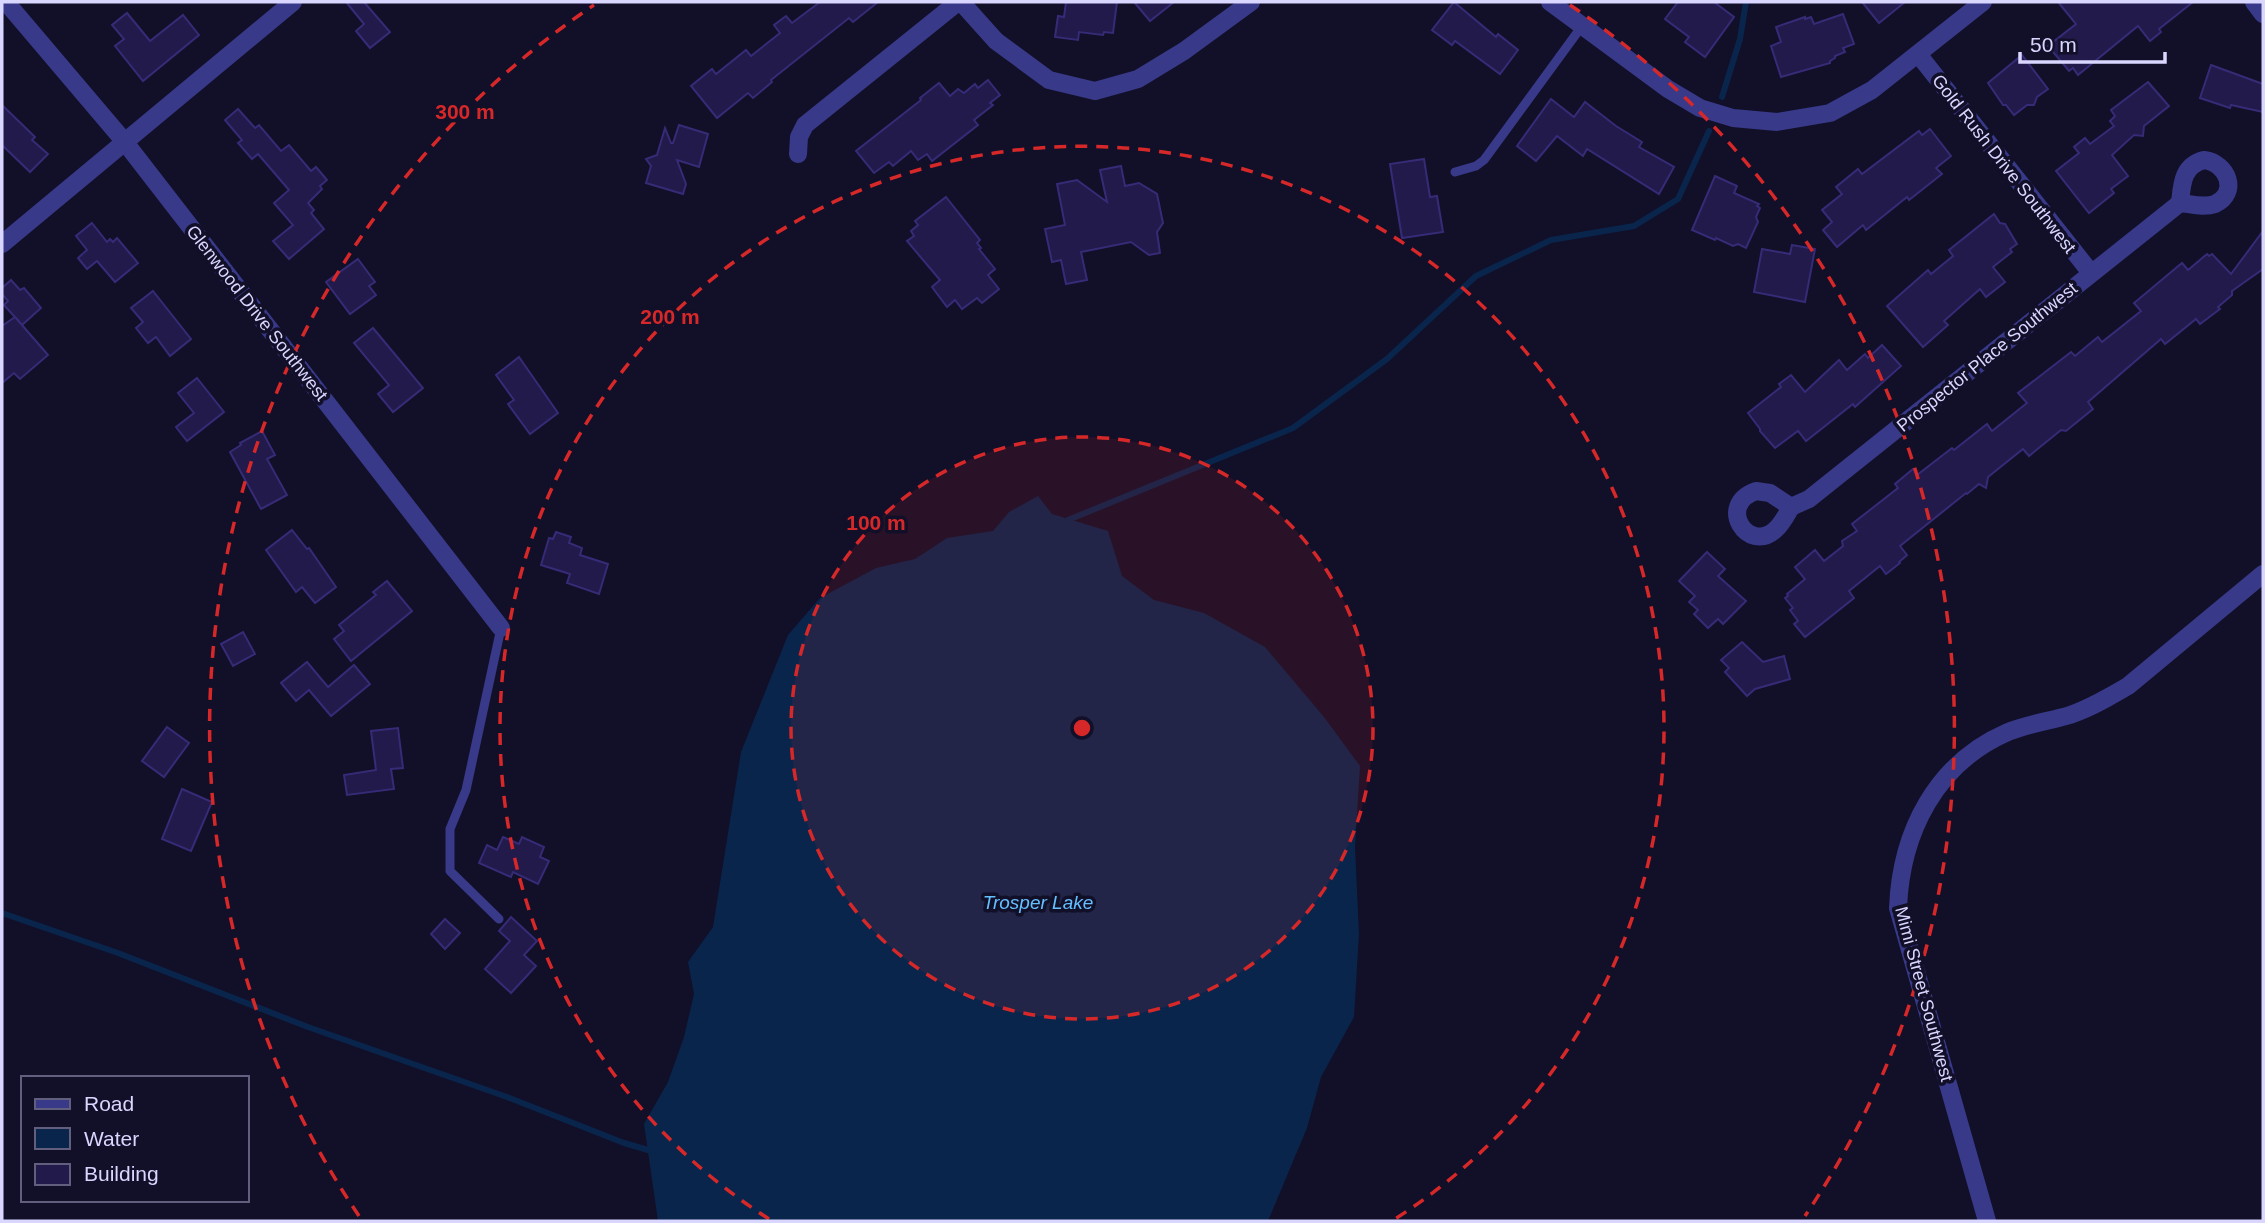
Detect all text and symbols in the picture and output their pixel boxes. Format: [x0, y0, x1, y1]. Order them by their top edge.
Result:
scale bar [2020, 21, 2165, 65]
text: 50 m [2030, 33, 2077, 56]
street label: Gold Rush Drive Southwest [1928, 71, 2080, 257]
text: 300 m [435, 100, 495, 123]
street label: Glenwood Drive Southwest [182, 221, 332, 405]
street label: Prospector Place Southwest [1893, 278, 2081, 436]
text: 200 m [640, 305, 700, 328]
text: 100 m [846, 511, 906, 534]
centre of rings [1070, 716, 1094, 740]
water label: Trosper Lake [983, 892, 1093, 913]
street label: Mimi Street Southwest [1891, 904, 1957, 1084]
legend [21, 1076, 248, 1202]
text: Road [84, 1092, 134, 1115]
text: Water [84, 1127, 139, 1150]
text: Building [84, 1162, 159, 1185]

